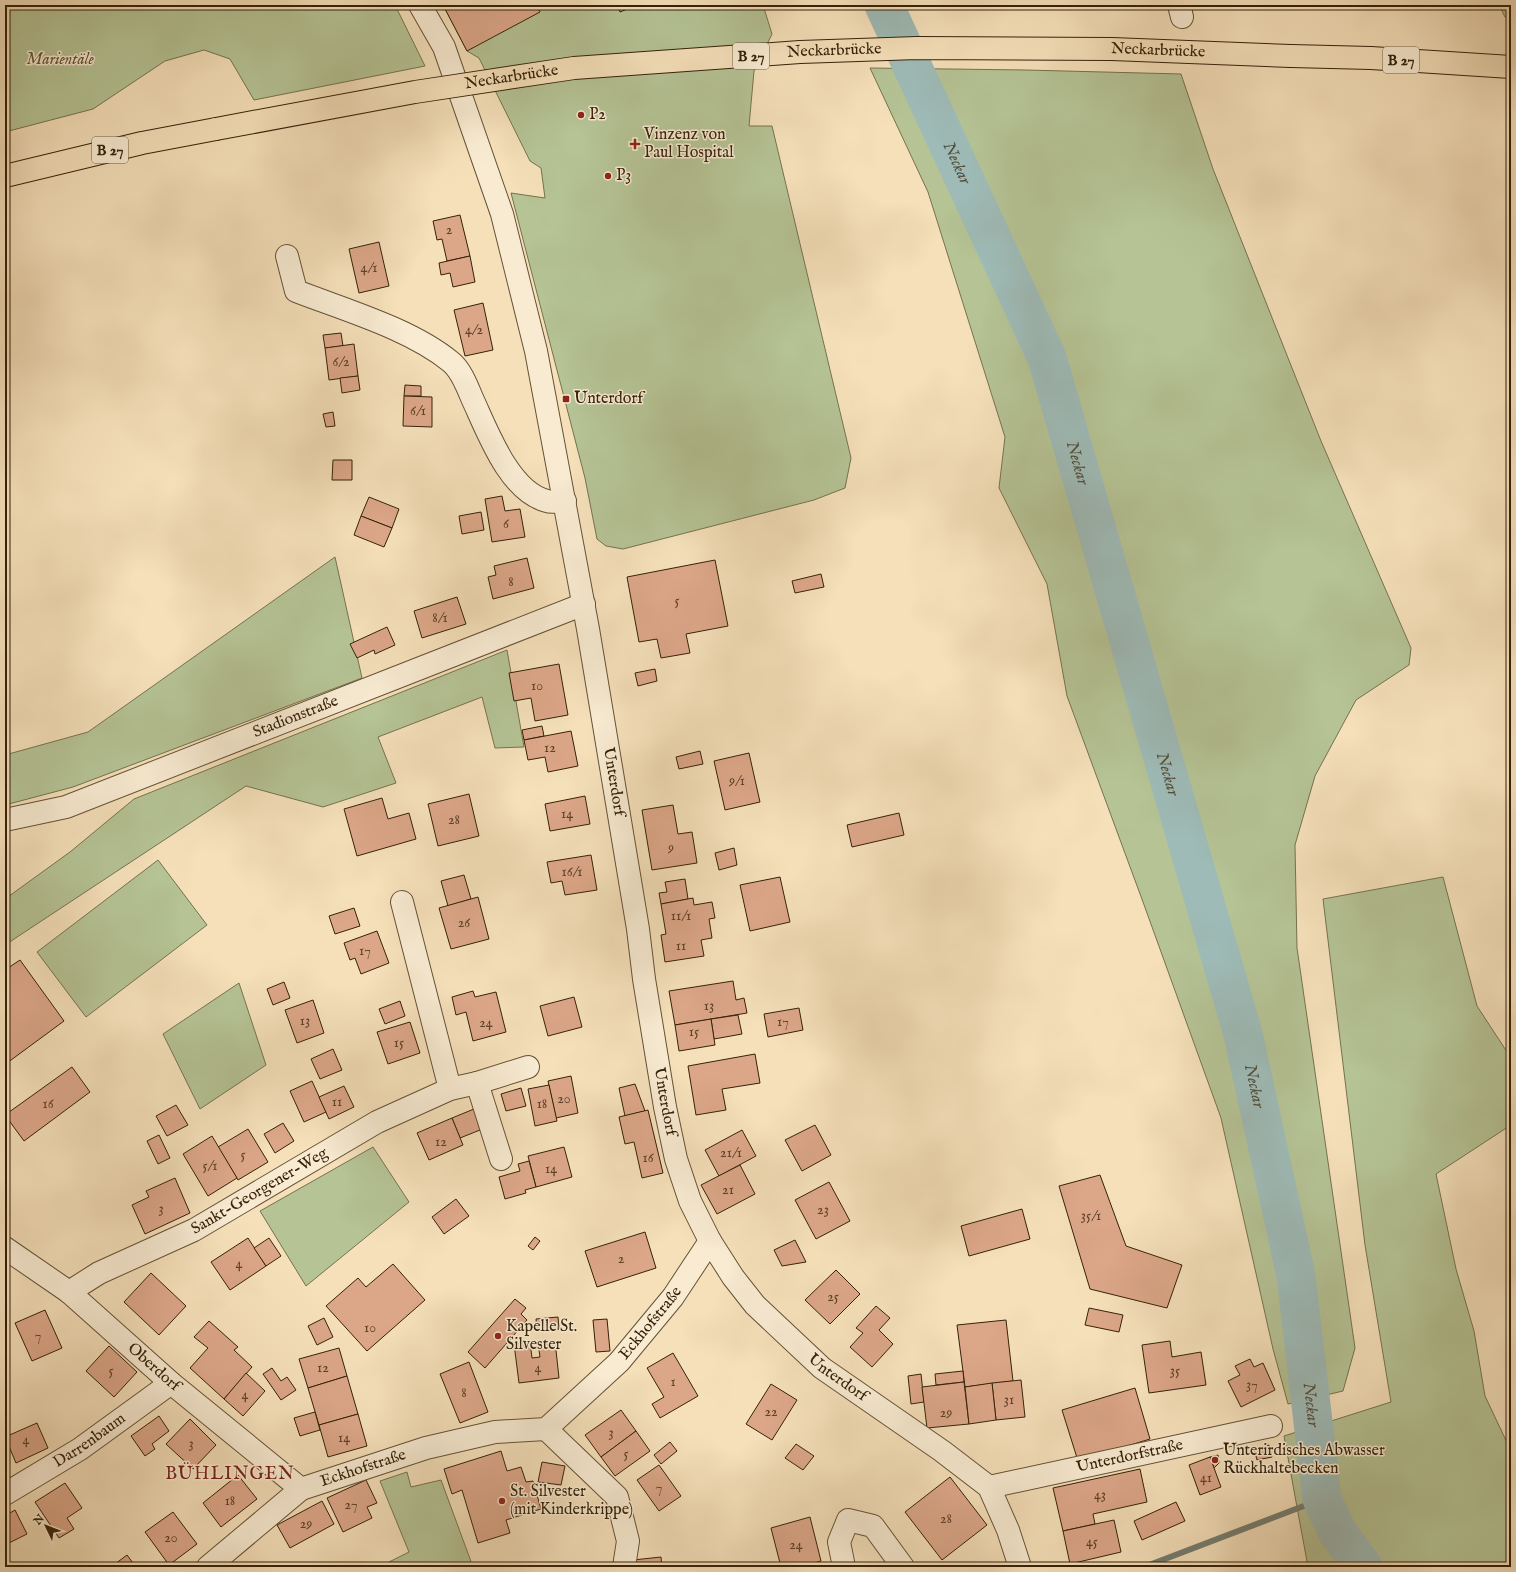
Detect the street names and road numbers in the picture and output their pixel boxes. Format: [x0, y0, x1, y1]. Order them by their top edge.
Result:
street label: Neckarbrücke [786, 39, 882, 63]
street label: Neckarbrücke [1111, 39, 1206, 63]
road number: B 27 [733, 43, 769, 69]
road number: B 27 [1383, 47, 1419, 73]
street label: Neckarbrücke [463, 61, 560, 94]
road number: B 27 [92, 137, 128, 163]
street label: Stadionstraße [250, 691, 341, 743]
street label: Unterdorf [598, 746, 630, 821]
street label: Unterdorf [649, 1066, 681, 1141]
street label: Sankt-Georgener-Weg [188, 1143, 332, 1239]
street label: Eckhofstraße [615, 1283, 687, 1364]
street label: Oberdorf [123, 1339, 186, 1398]
street label: Unterdorf [803, 1350, 874, 1408]
street label: Darrenbaum [50, 1409, 130, 1473]
street label: Unterdorfstraße [1075, 1435, 1185, 1478]
street label: Eckhofstraße [318, 1445, 409, 1492]

